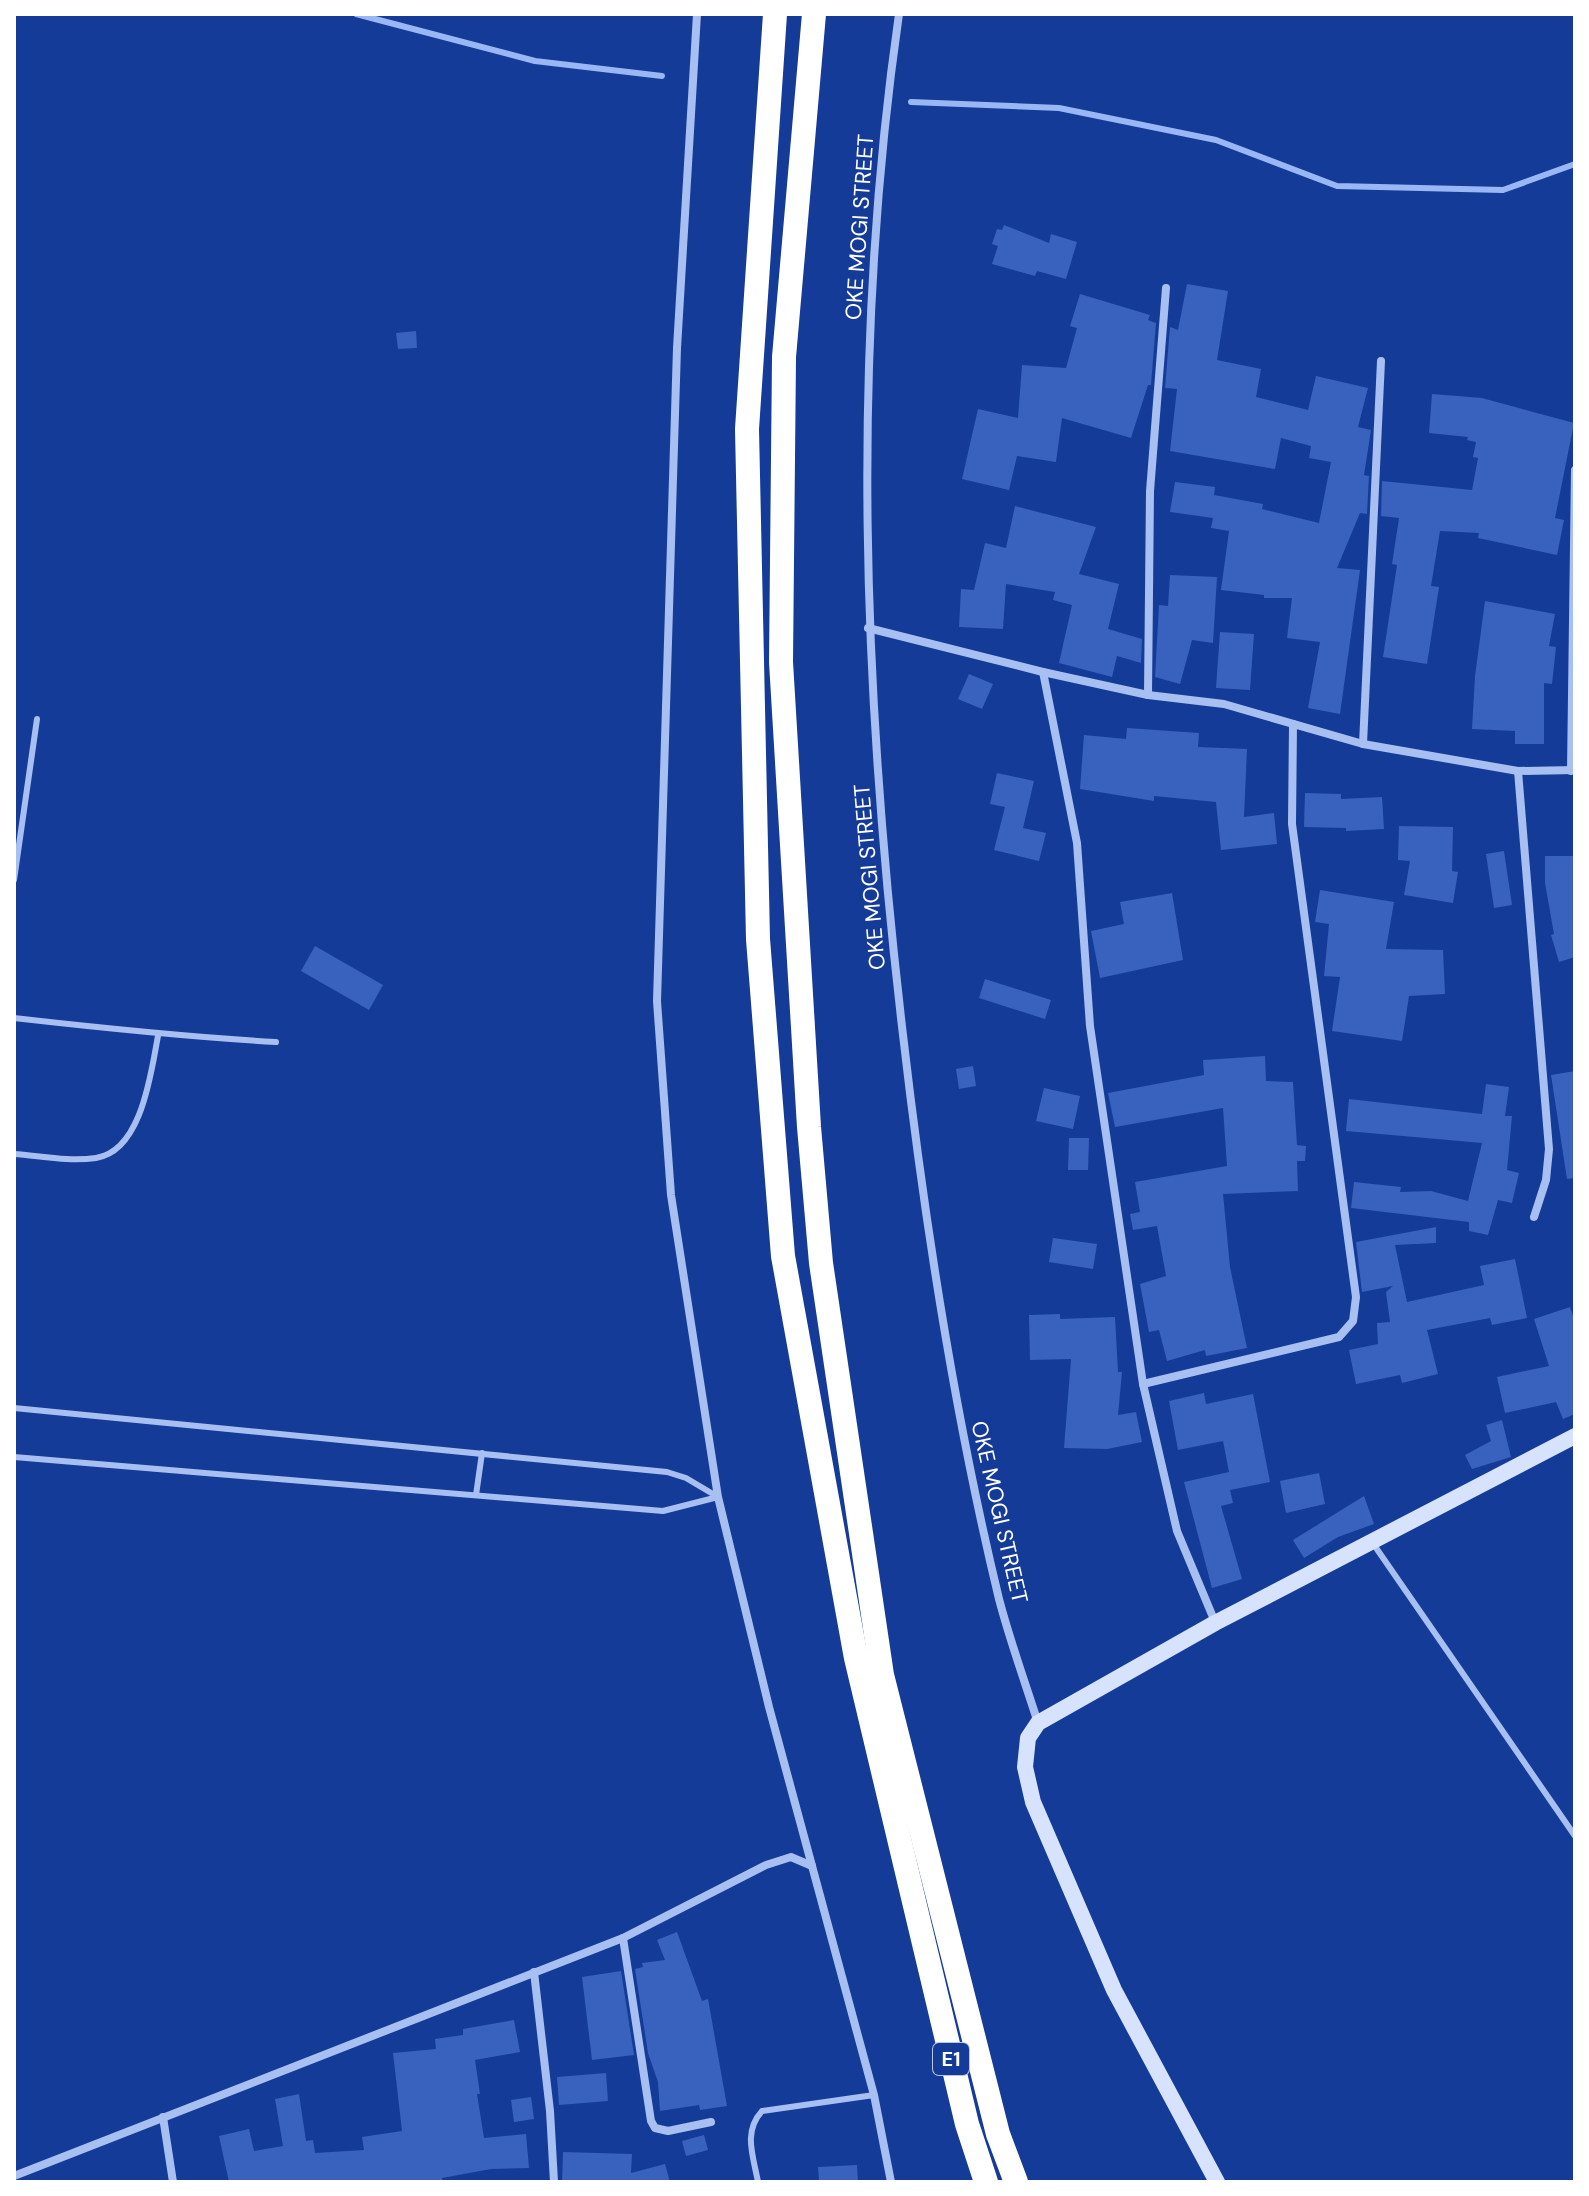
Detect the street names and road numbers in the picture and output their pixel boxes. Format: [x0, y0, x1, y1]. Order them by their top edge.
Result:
street label: OKE MOGI STREET [839, 133, 880, 321]
street label: OKE MOGI STREET [847, 783, 892, 971]
street label: OKE MOGI STREET [964, 1418, 1035, 1606]
road number: E1 [933, 2043, 969, 2075]

